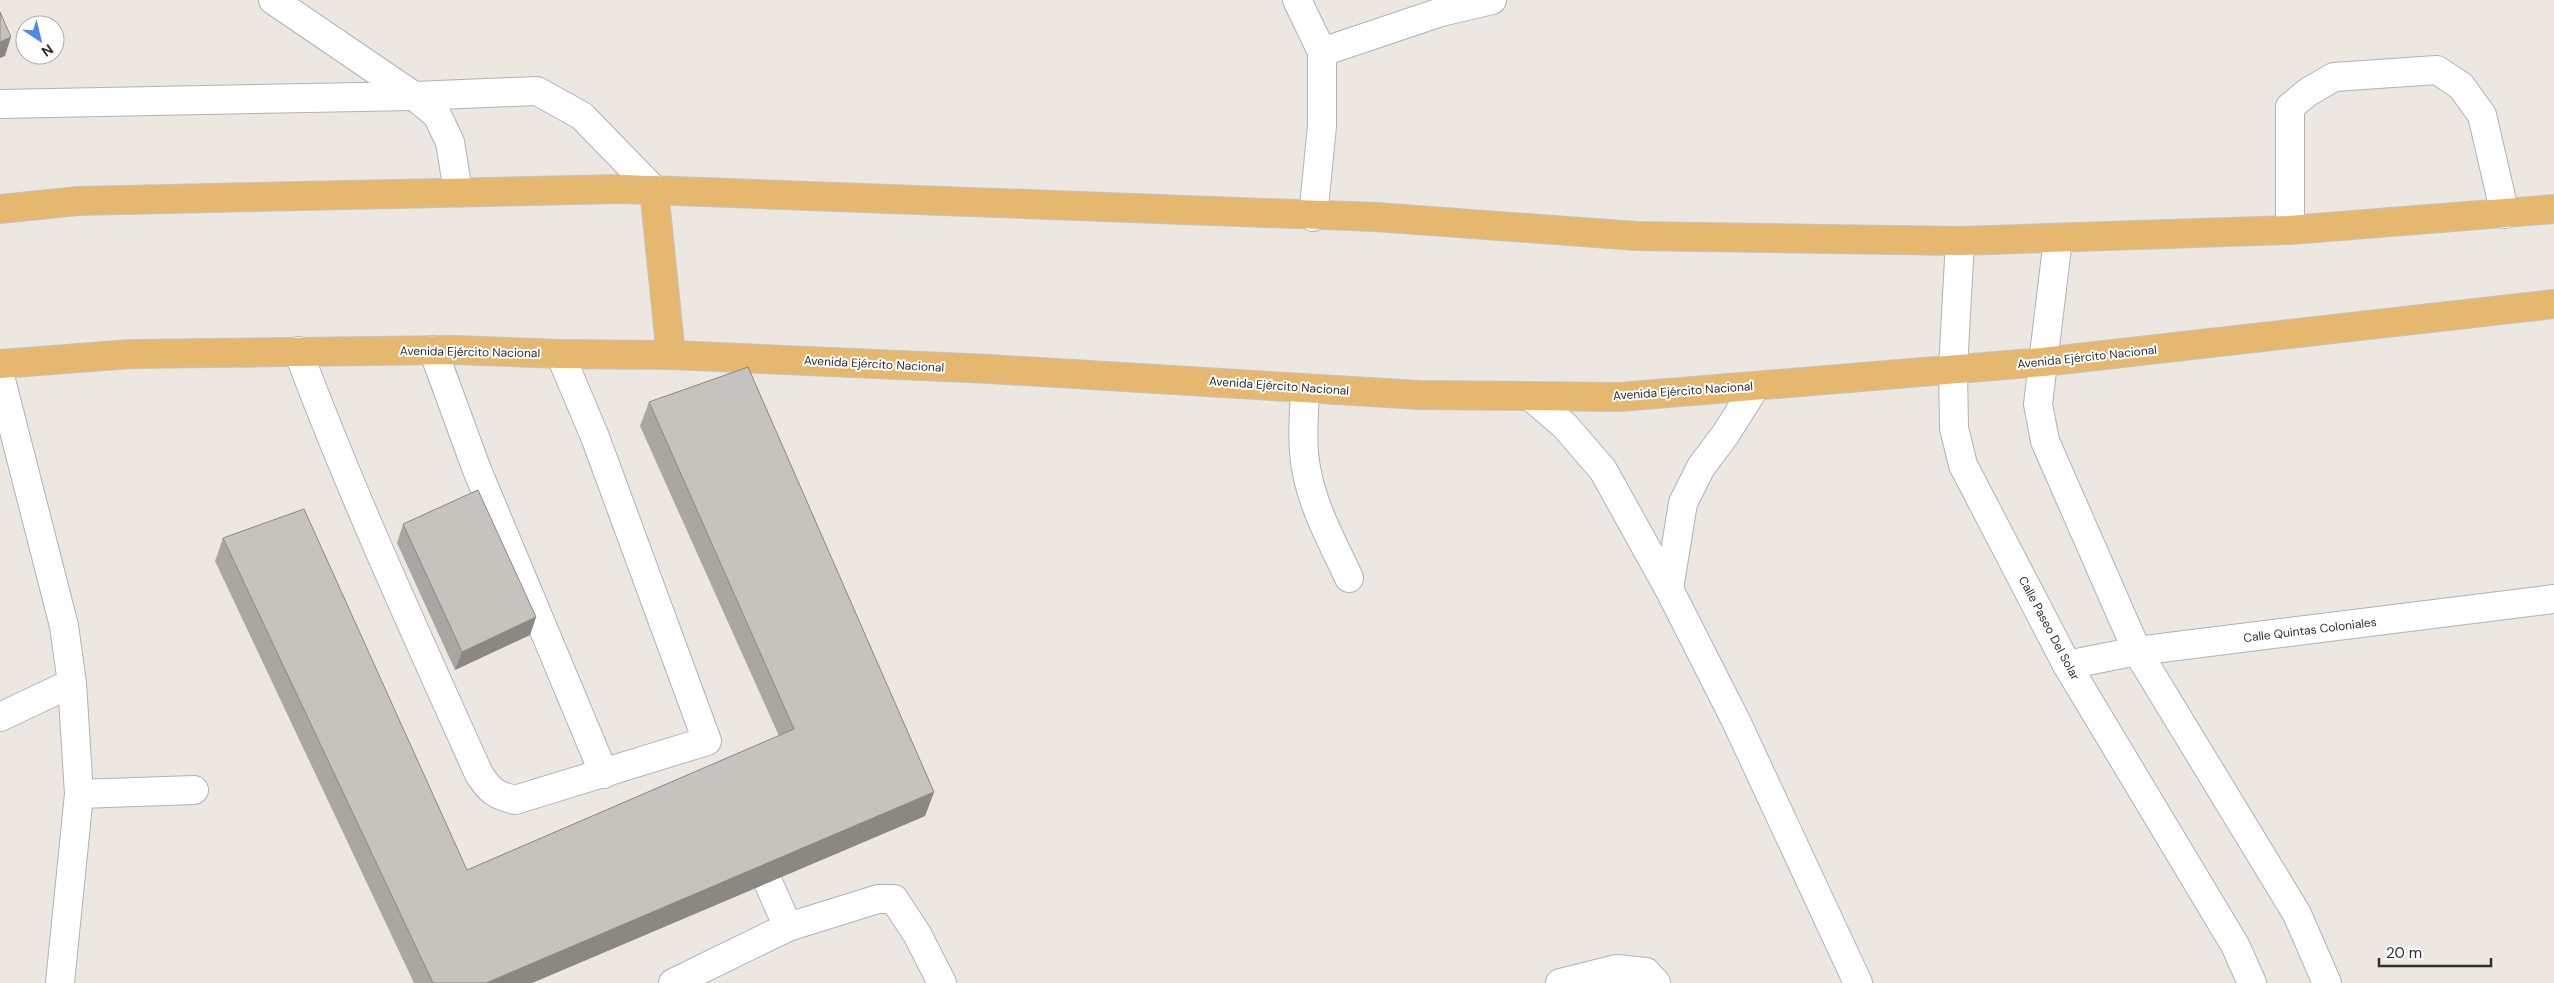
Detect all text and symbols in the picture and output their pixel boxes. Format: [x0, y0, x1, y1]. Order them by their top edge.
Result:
north arrow [15, 15, 65, 65]
text: N [38, 40, 57, 61]
street label: Avenida Ejército Nacional [2016, 342, 2158, 372]
street label: Avenida Ejército Nacional [400, 343, 540, 361]
street label: Avenida Ejército Nacional [804, 352, 944, 376]
street label: Avenida Ejército Nacional [1208, 373, 1350, 399]
street label: Avenida Ejército Nacional [1612, 378, 1754, 404]
street label: Calle Paseo Del Solar [2015, 573, 2083, 683]
street label: Calle Quintas Coloniales [2242, 614, 2378, 646]
scale bar [2379, 936, 2492, 968]
text: 20 m [2386, 943, 2422, 963]

